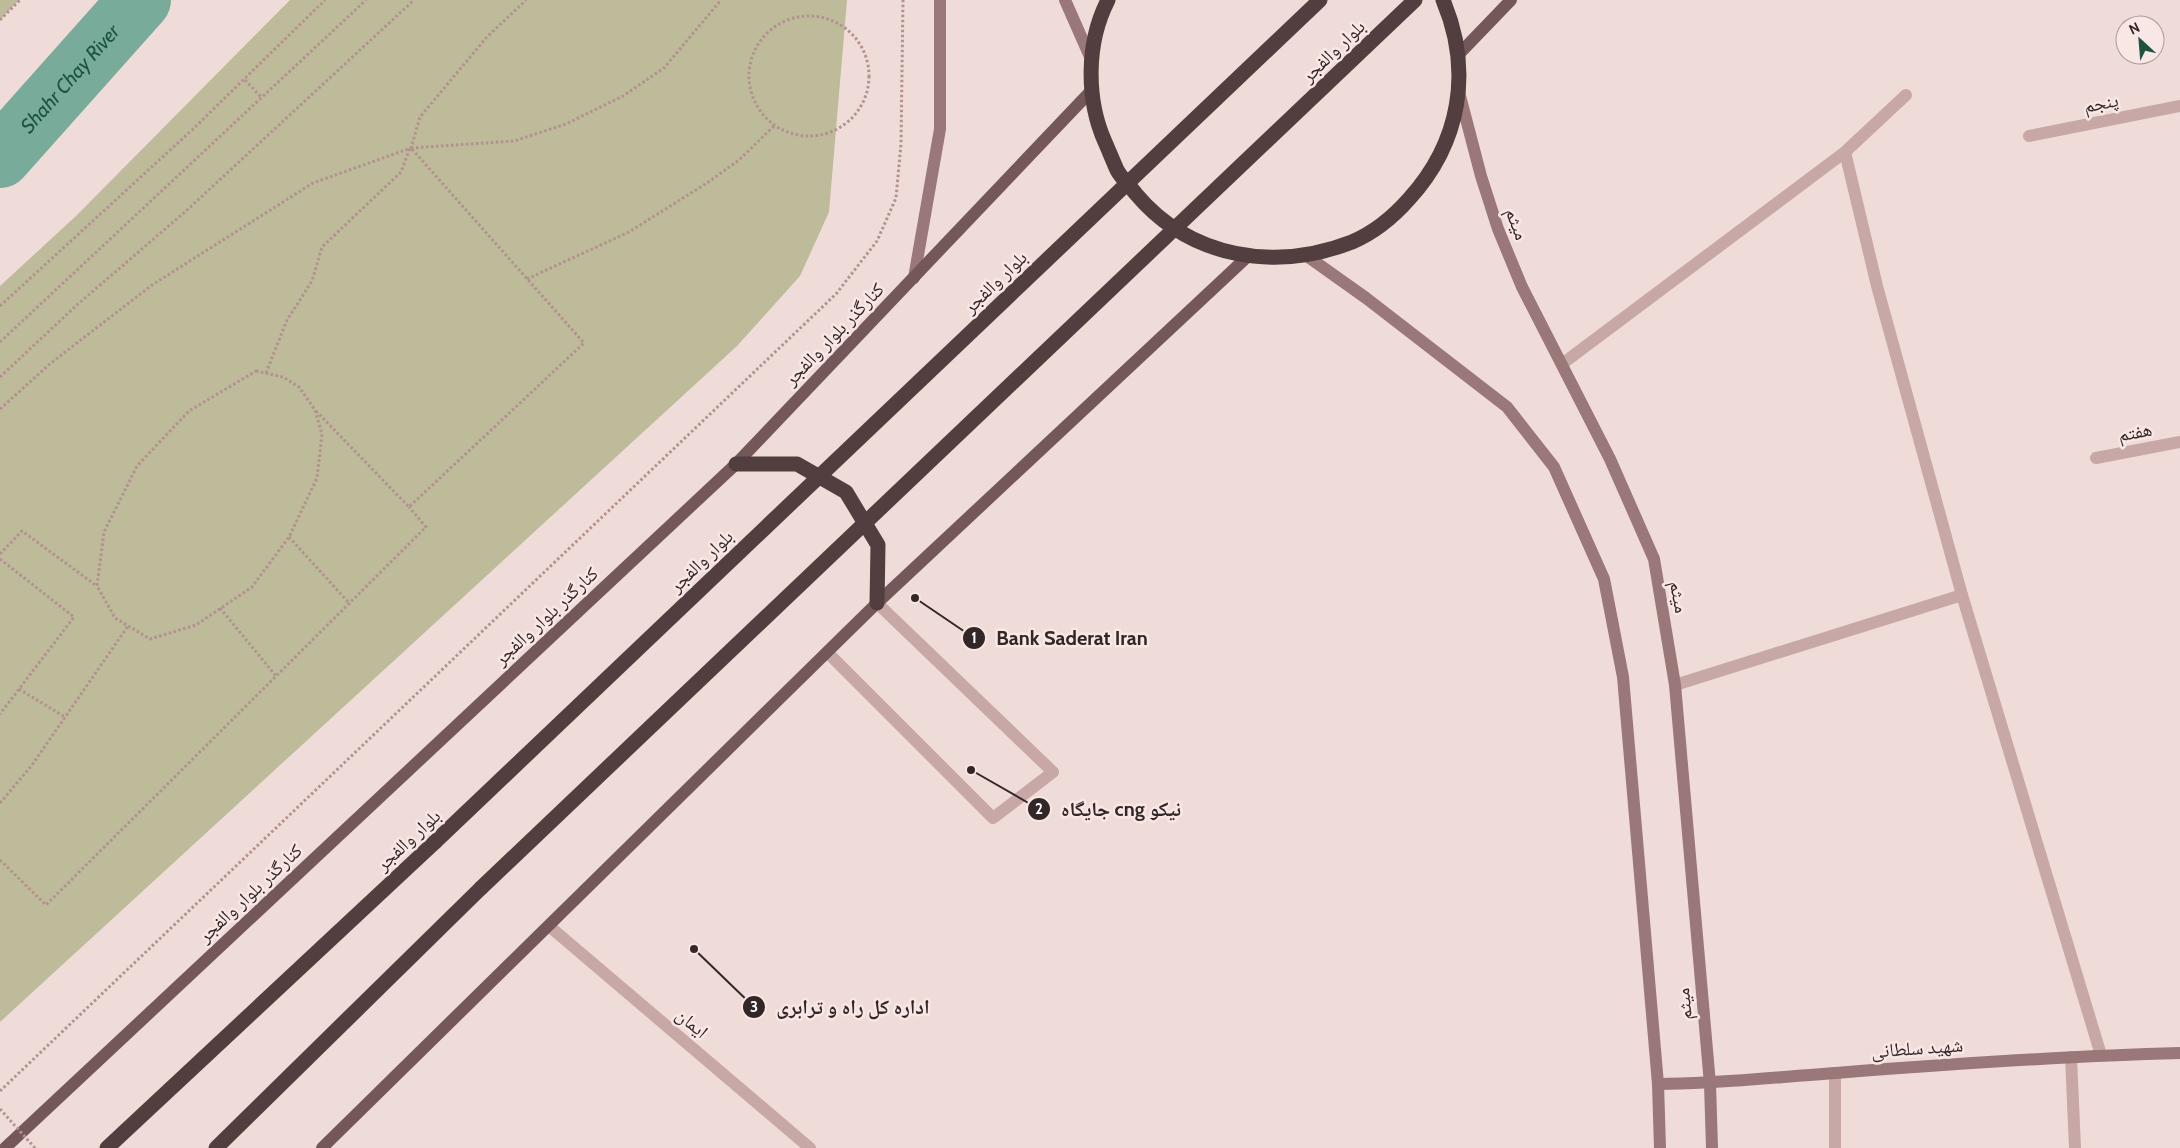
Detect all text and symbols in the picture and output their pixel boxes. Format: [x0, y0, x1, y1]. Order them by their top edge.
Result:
street label: بلوار والفجر [1296, 15, 1370, 88]
north arrow [2115, 15, 2165, 65]
text: N [2126, 18, 2143, 39]
water label: Shahr Chay River [15, 19, 125, 138]
street label: پنجم [2082, 88, 2120, 119]
street label: میثم [1500, 205, 1533, 243]
street label: بلوار والفجر [958, 246, 1032, 319]
street label: کنارگذر بلوار والفجر [778, 278, 889, 391]
street label: هفتم [2116, 417, 2154, 448]
street label: بلوار والفجر [664, 525, 738, 598]
street label: کنارگذر بلوار والفجر [488, 562, 603, 671]
street label: میثم [1664, 579, 1693, 615]
callout: Bank Saderat Iran [961, 620, 1158, 655]
text: Bank Saderat Iran [996, 626, 1148, 650]
text: 1 [971, 629, 977, 647]
callout: جایگاه cng نیکو [1026, 791, 1191, 826]
text: جایگاه cng نیکو [1061, 797, 1181, 821]
text: 2 [1035, 800, 1043, 818]
street label: بلوار والفجر [370, 804, 445, 876]
street label: کنارگذر بلوار والفجر [192, 839, 307, 948]
street label: میثم [1671, 987, 1698, 1021]
callout: اداره کل راه و ترابری [741, 989, 940, 1024]
text: اداره کل راه و ترابری [776, 995, 930, 1020]
text: 3 [750, 998, 758, 1016]
street label: ایمان [671, 1003, 713, 1043]
street label: شهید سلطانی [1870, 1033, 1964, 1063]

